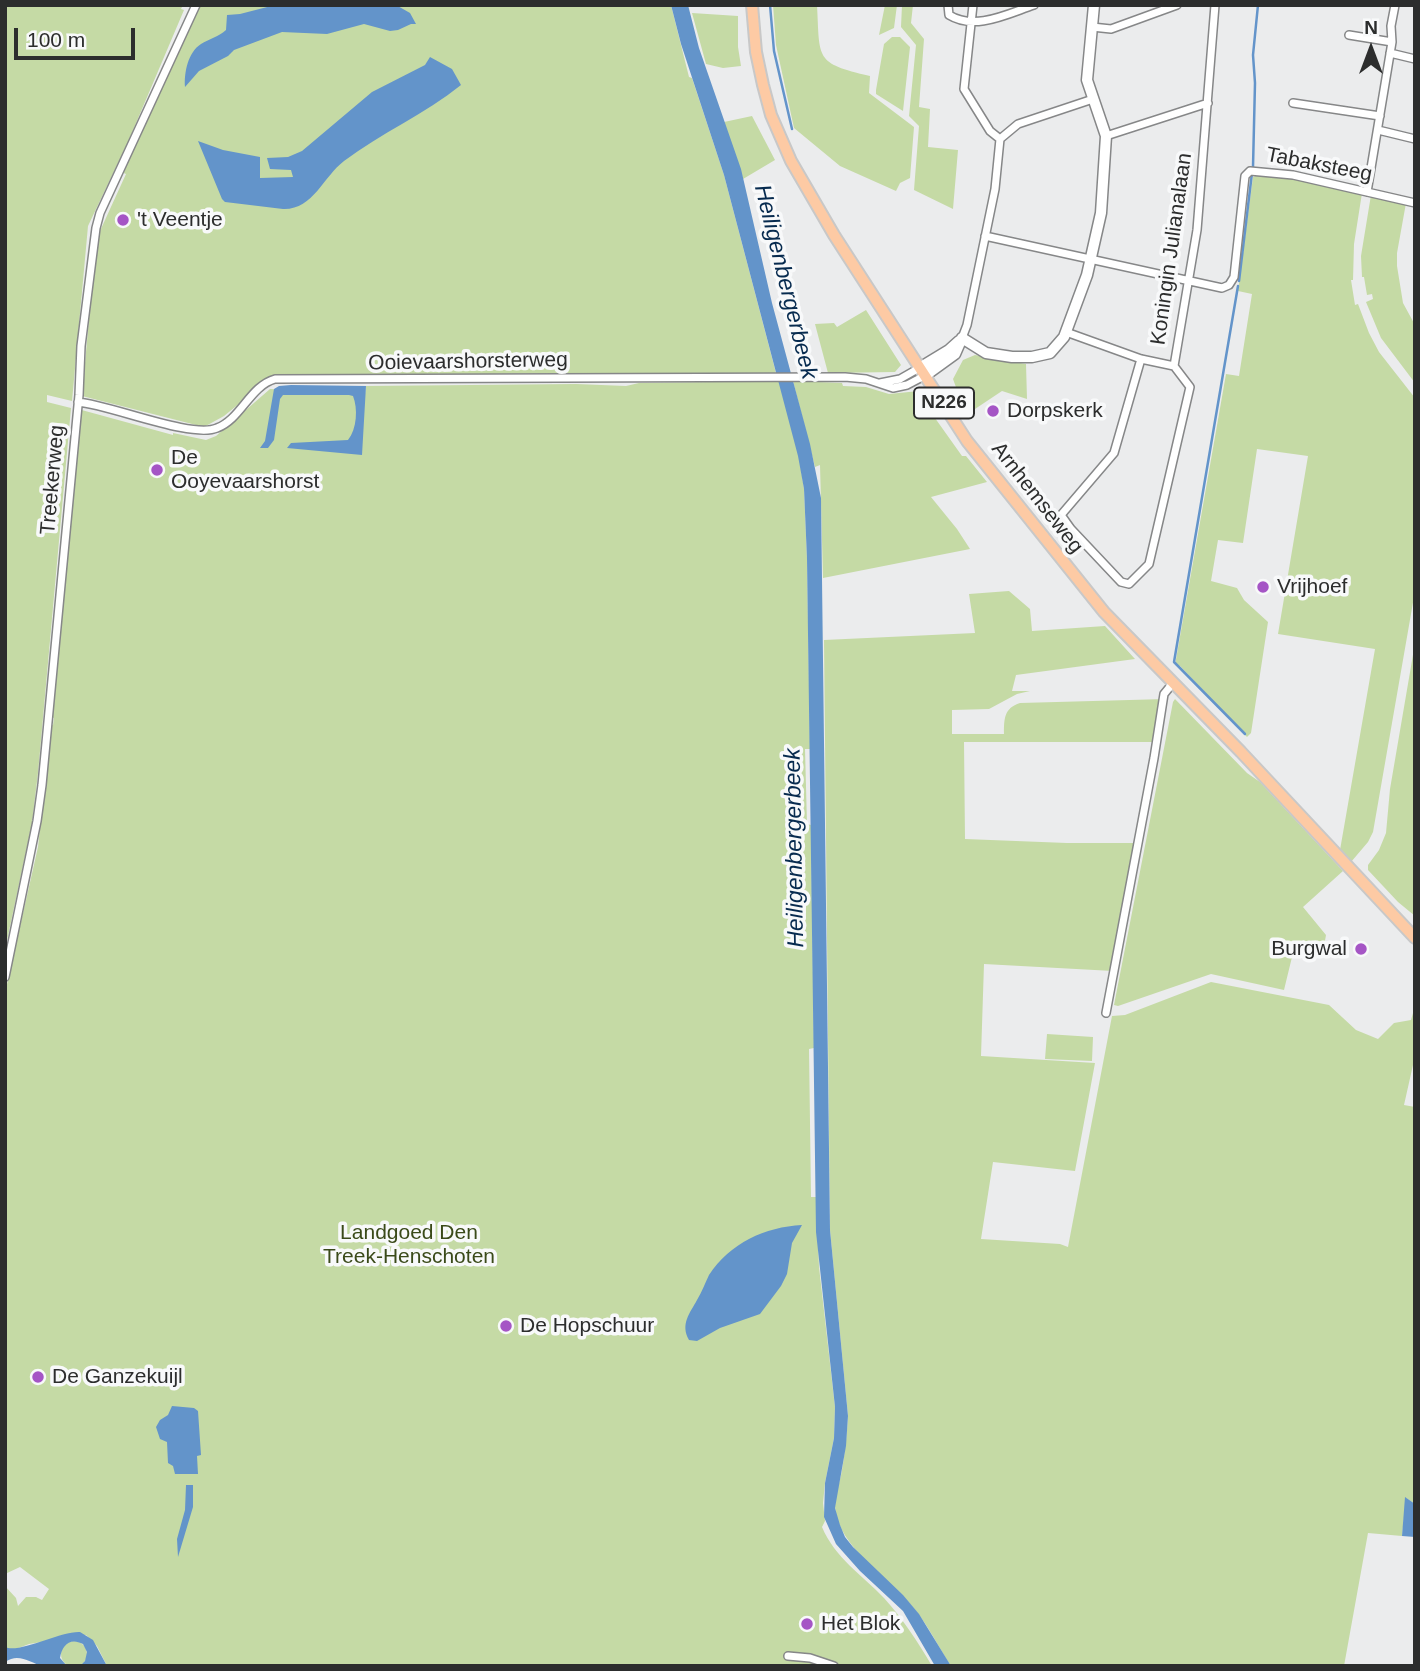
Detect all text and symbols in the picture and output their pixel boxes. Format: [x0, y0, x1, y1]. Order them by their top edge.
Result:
scale bar [18, 14, 138, 58]
north arrow [1336, 14, 1406, 84]
text: N [1364, 17, 1378, 38]
text: 100 m [27, 28, 85, 51]
street label: Tabaksteeg [1264, 142, 1374, 188]
street label: Koningin Julianalaan [1146, 151, 1198, 347]
water label: Heiligenbergerbeek [747, 182, 823, 382]
place label: 't Veentje [137, 207, 223, 233]
marker: 't Veentje [115, 212, 131, 228]
street label: Ooievaarshorsterweg [368, 348, 568, 376]
road number: N226 [914, 388, 974, 418]
place label: Dorpskerk [1007, 398, 1103, 424]
marker: Dorpskerk [985, 403, 1001, 419]
street label: Treekerweg [36, 424, 70, 536]
street label: Arnhemseweg [986, 437, 1088, 559]
place label: De Ooyevaarshorst [171, 445, 319, 495]
marker: De Ooyevaarshorst [149, 462, 165, 478]
place label: Vrijhoef [1277, 574, 1347, 600]
marker: Vrijhoef [1255, 579, 1271, 595]
water label: Heiligenbergerbeek [779, 748, 811, 948]
place label: Burgwal [1271, 936, 1347, 962]
marker: Burgwal [1353, 941, 1369, 957]
park label: Landgoed Den Treek-Henschoten [323, 1220, 495, 1270]
place label: De Hopschuur [520, 1313, 654, 1339]
marker: De Hopschuur [498, 1318, 514, 1334]
place label: De Ganzekuijl [52, 1364, 183, 1390]
marker: De Ganzekuijl [30, 1369, 46, 1385]
place label: Het Blok [821, 1611, 900, 1637]
marker: Het Blok [799, 1616, 815, 1632]

